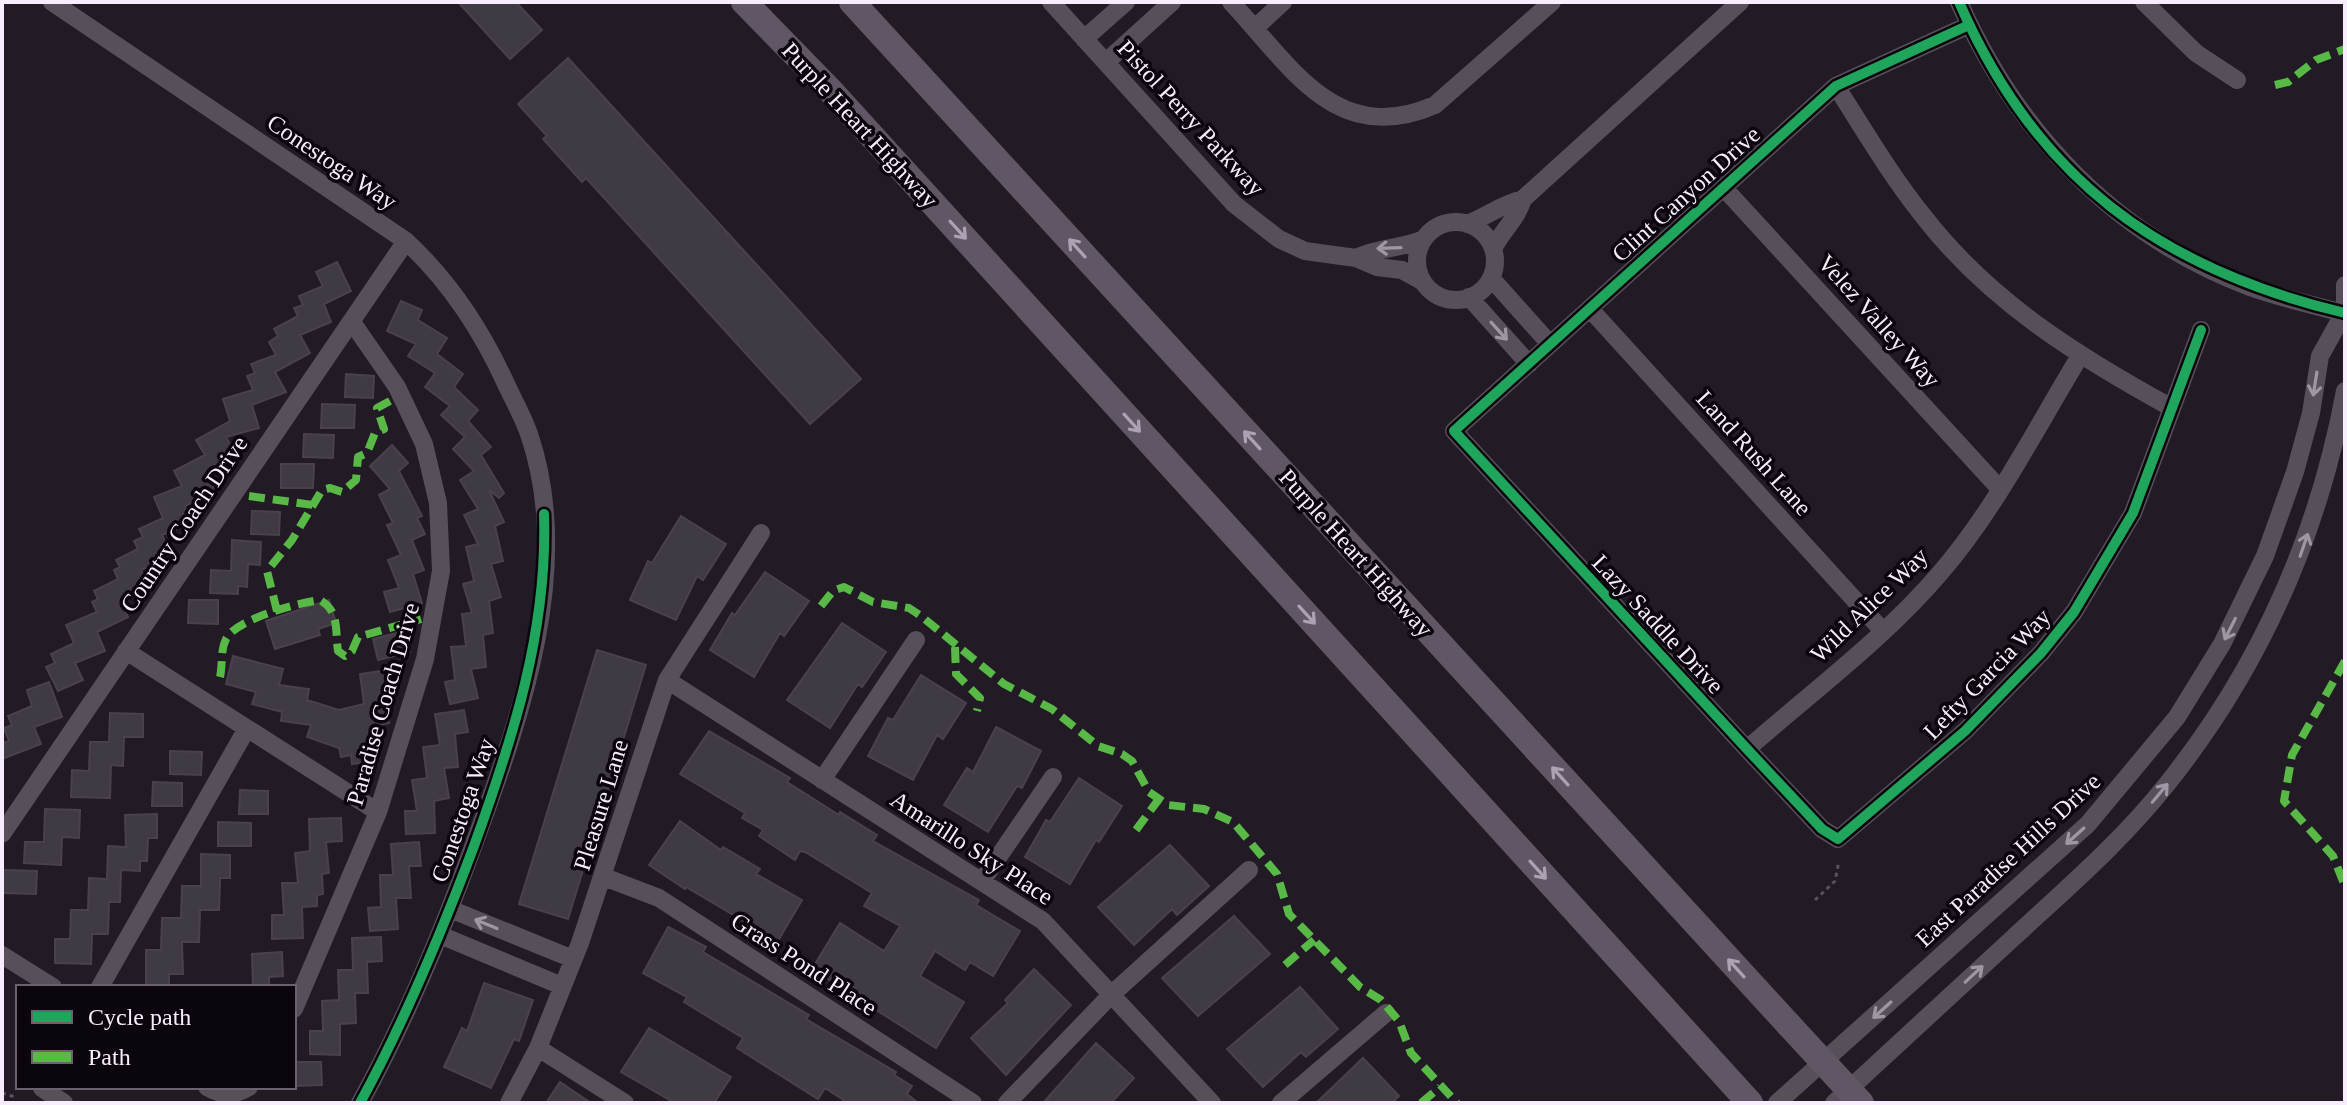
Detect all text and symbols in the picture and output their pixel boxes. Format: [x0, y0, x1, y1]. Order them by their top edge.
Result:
street label: Pistol Perry Parkway [1112, 35, 1270, 201]
street label: Purple Heart Highway [777, 37, 943, 213]
street label: Conestoga Way [262, 109, 402, 215]
street label: Clint Canyon Drive [1607, 121, 1765, 267]
one-way arrow [948, 220, 966, 240]
one-way arrow [1068, 238, 1086, 258]
one-way arrow [1376, 240, 1403, 255]
street label: Velez Valley Way [1813, 249, 1945, 393]
one-way arrow [1489, 320, 1507, 340]
one-way arrow [2307, 371, 2322, 396]
street label: Land Rush Lane [1691, 385, 1817, 521]
one-way arrow [1123, 412, 1141, 432]
one-way arrow [1244, 430, 1262, 450]
street label: Country Coach Drive [115, 431, 253, 617]
street label: Purple Heart Highway [1274, 464, 1438, 642]
one-way arrow [2297, 533, 2312, 558]
street label: Wild Alice Way [1805, 543, 1933, 667]
street label: Lazy Saddle Drive [1587, 549, 1729, 699]
street label: Paradise Coach Drive [342, 600, 424, 808]
street label: Lefty Garcia Way [1918, 604, 2056, 744]
one-way arrow [1298, 605, 1316, 625]
one-way arrow [2222, 616, 2238, 640]
street label: Conestoga Way [426, 735, 500, 885]
street label: Pleasure Lane [569, 737, 633, 873]
one-way arrow [1551, 766, 1570, 786]
street label: East Paradise Hills Drive [1911, 768, 2105, 952]
one-way arrow [2151, 783, 2169, 804]
street label: Amarillo Sky Place [886, 786, 1058, 910]
one-way arrow [2065, 826, 2085, 845]
one-way arrow [1529, 860, 1548, 880]
street label: Grass Pond Place [726, 907, 882, 1021]
one-way arrow [474, 915, 499, 930]
one-way arrow [1727, 958, 1745, 978]
one-way arrow [1963, 966, 1983, 984]
legend [16, 985, 296, 1089]
one-way arrow [1872, 1000, 1892, 1018]
text: Cycle path [88, 1004, 191, 1030]
text: Path [88, 1044, 131, 1070]

